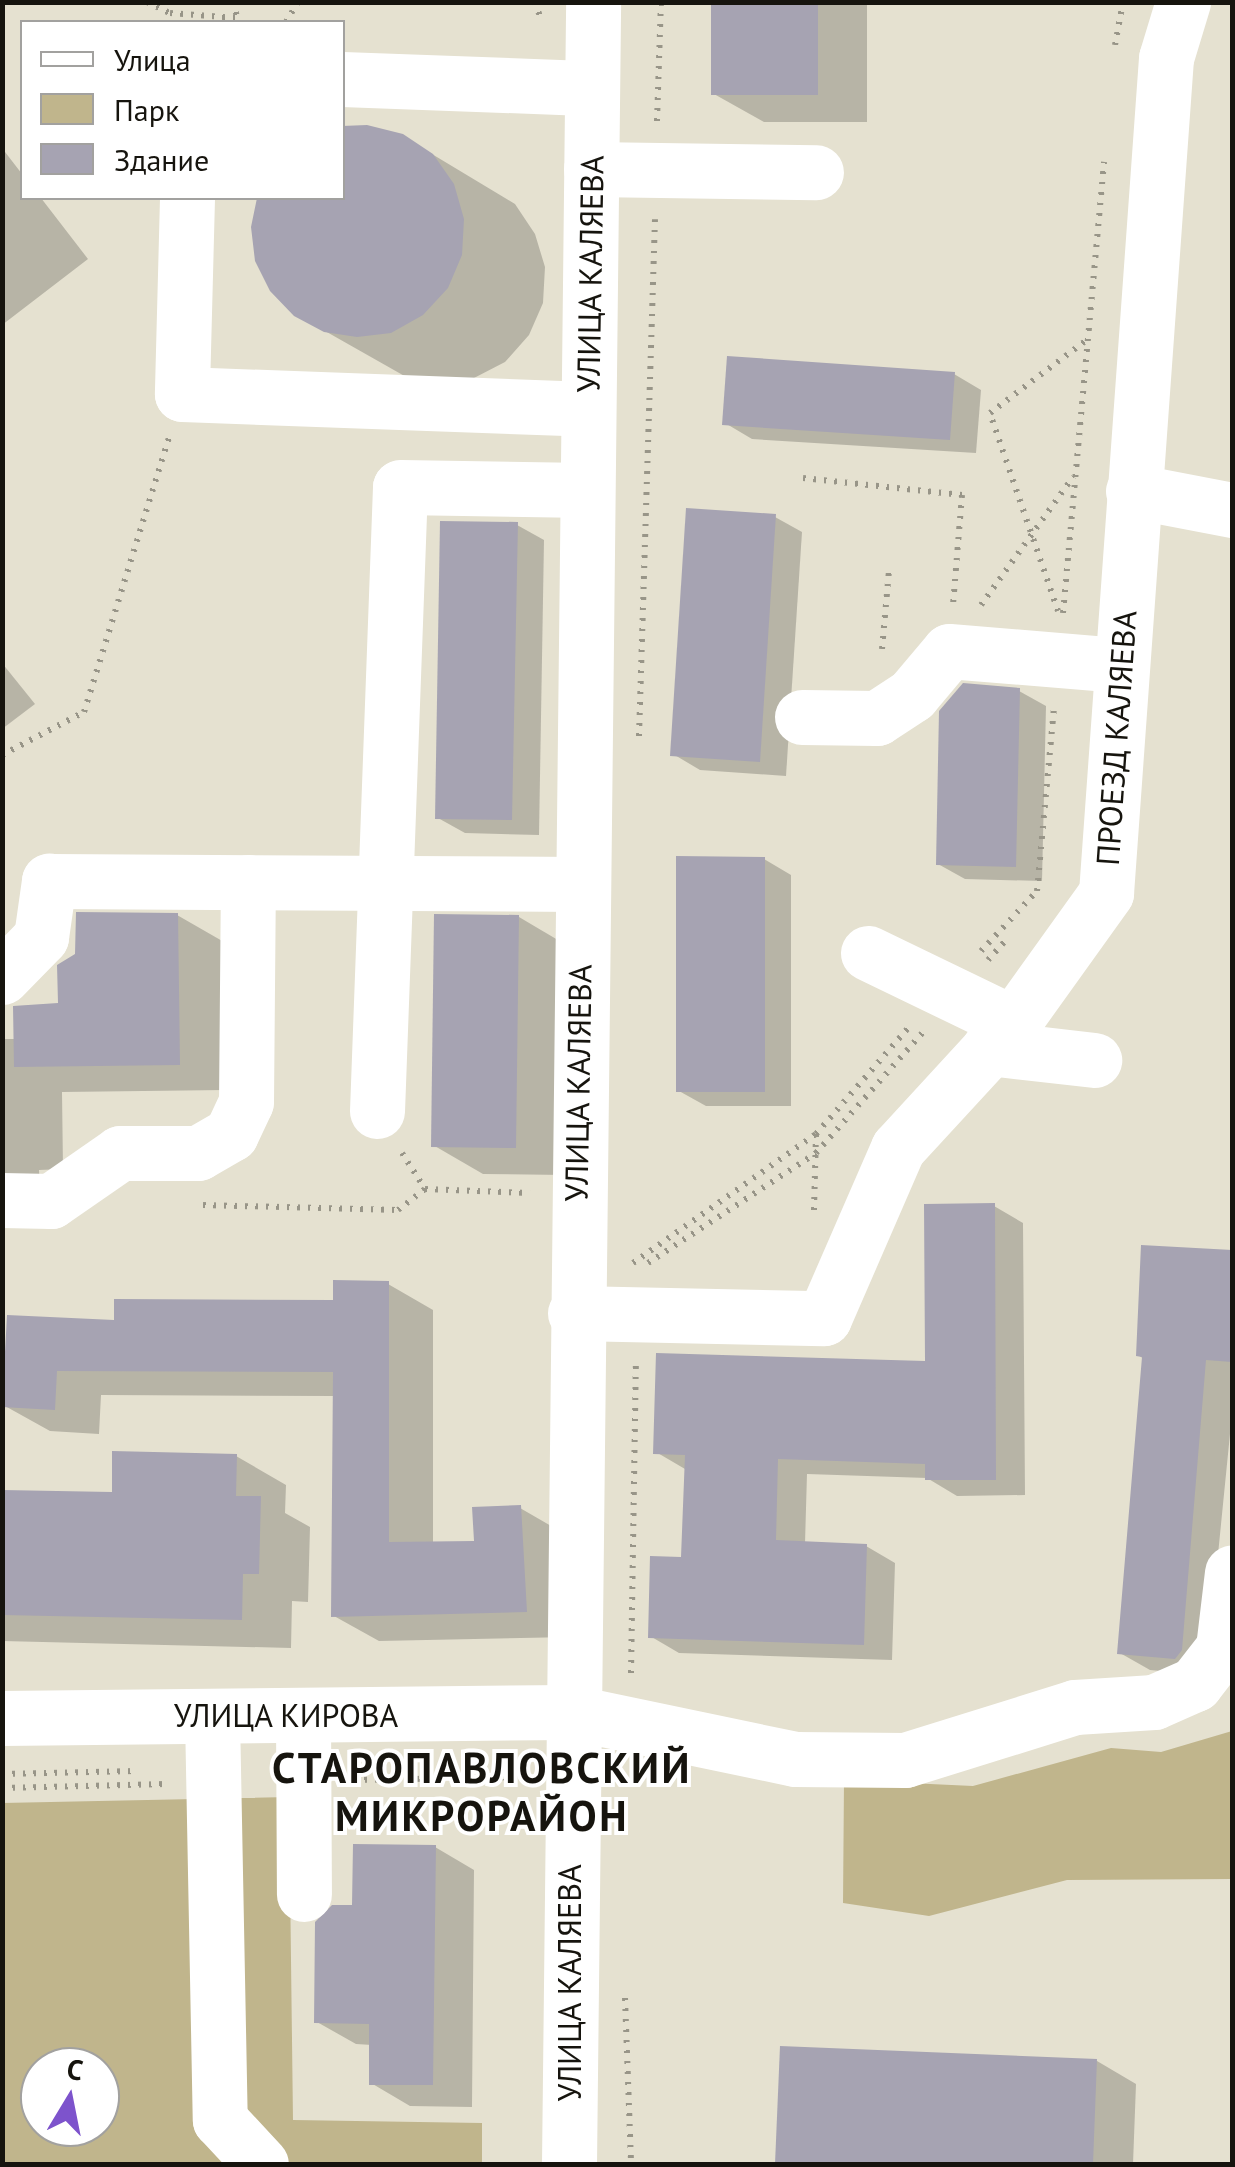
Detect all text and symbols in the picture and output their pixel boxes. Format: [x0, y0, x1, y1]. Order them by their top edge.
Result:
legend [20, 20, 345, 200]
text: Улица [114, 40, 191, 79]
text: Парк [114, 90, 179, 129]
text: Здание [114, 140, 209, 179]
street label: УЛИЦА КАЛЯЕВА [569, 154, 611, 394]
street label: ПРОЕЗД КАЛЯЕВА [1088, 609, 1144, 867]
street label: УЛИЦА КАЛЯЕВА [557, 963, 599, 1203]
street label: УЛИЦА КИРОВА [173, 1696, 399, 1734]
district label: СТАРОПАВЛОВСКИЙ МИКРОРАЙОН [272, 1743, 692, 1842]
street label: УЛИЦА КАЛЯЕВА [550, 1864, 588, 2102]
north arrow [20, 2047, 120, 2147]
text: С [64, 2049, 86, 2089]

